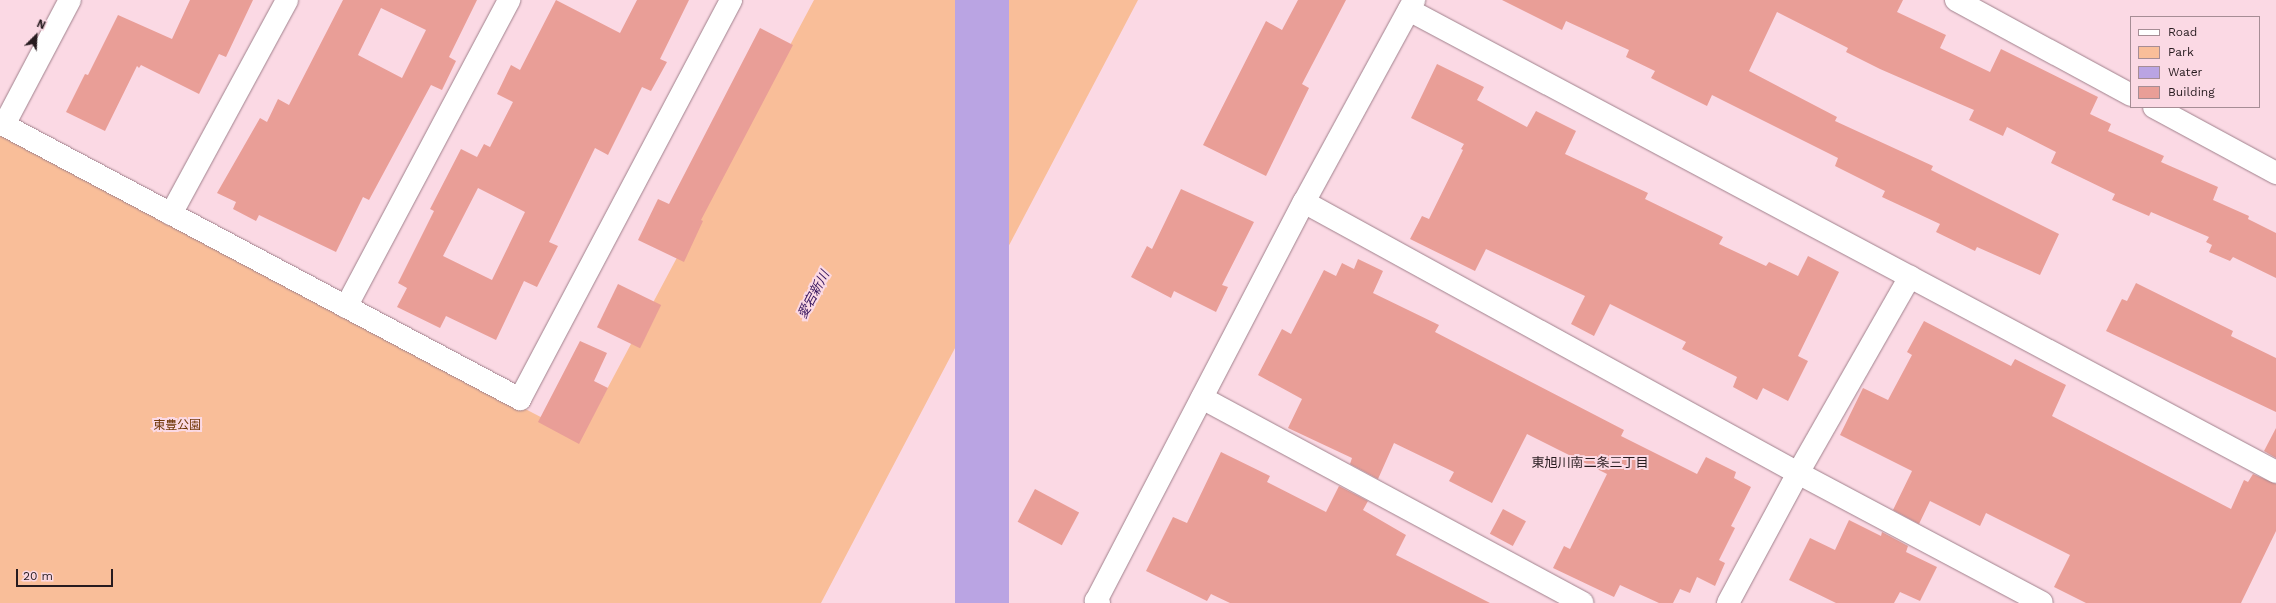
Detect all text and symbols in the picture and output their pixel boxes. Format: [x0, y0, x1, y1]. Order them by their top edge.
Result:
north arrow [16, 16, 56, 56]
legend [2130, 16, 2260, 108]
text: N [35, 17, 47, 32]
text: Road [2168, 25, 2197, 39]
text: Park [2168, 45, 2194, 59]
text: Water [2168, 65, 2202, 79]
text: Building [2168, 85, 2215, 99]
water label: 愛宕新川 [795, 268, 833, 322]
park label: 東豊公園 [153, 419, 201, 433]
district label: 東旭川南二条三丁目 [1532, 455, 1648, 471]
scale bar [18, 561, 115, 587]
text: 20 m [23, 569, 53, 583]

